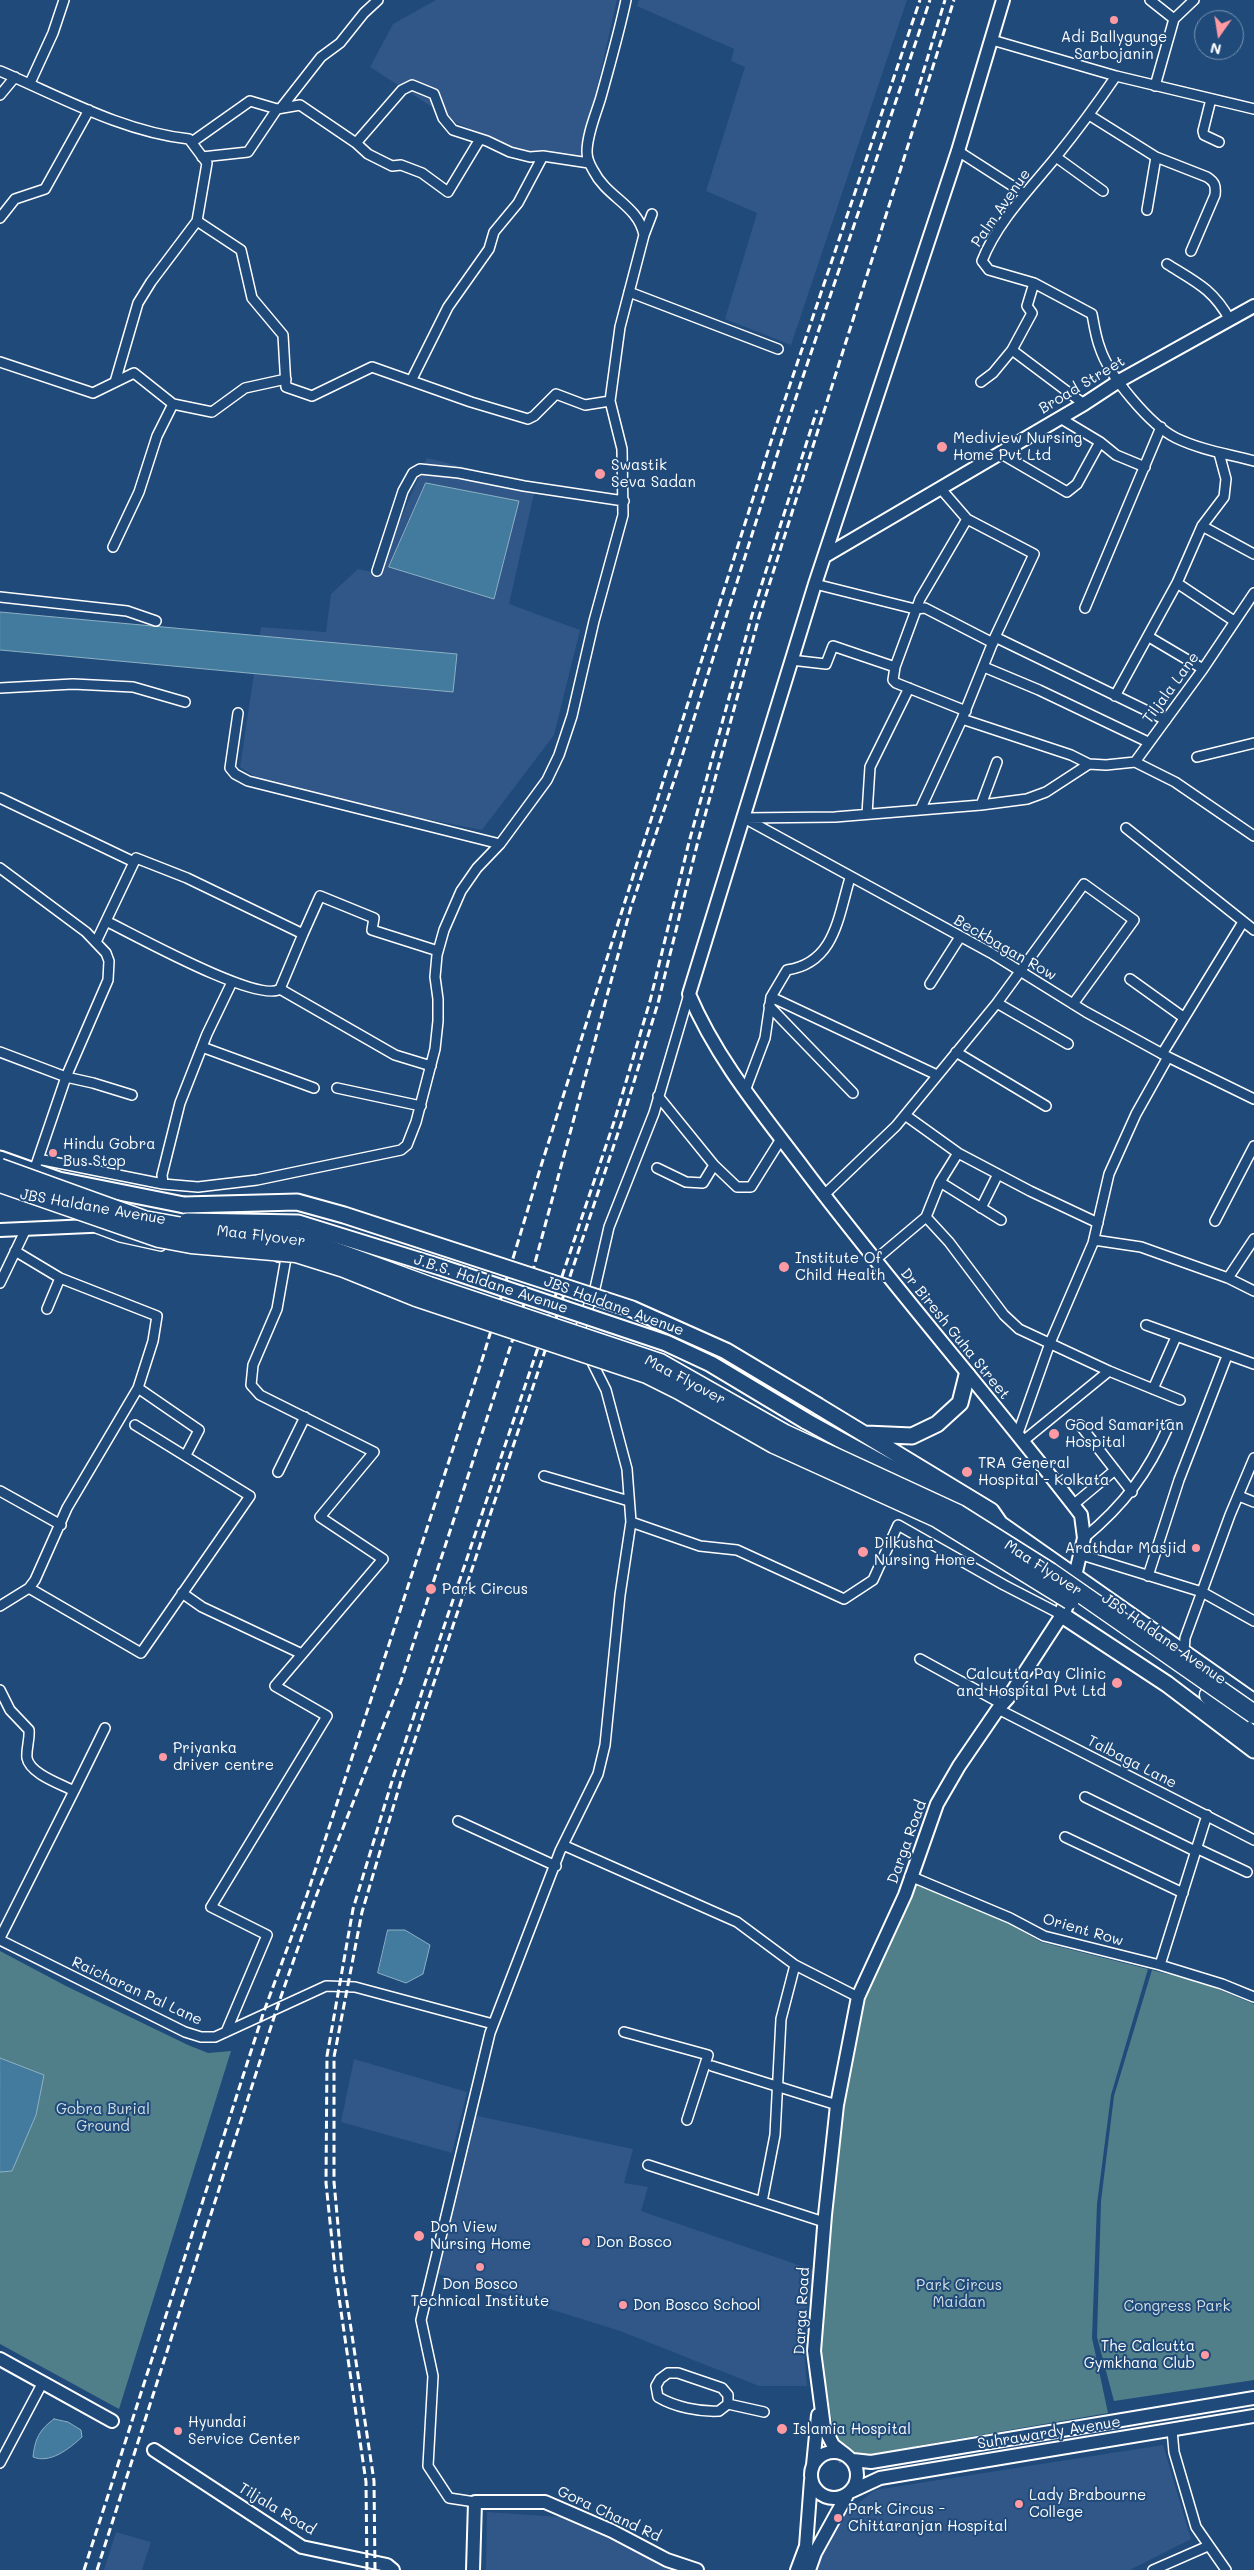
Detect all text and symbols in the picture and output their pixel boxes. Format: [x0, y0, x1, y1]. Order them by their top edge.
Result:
north arrow [1194, 10, 1244, 60]
marker: Adi Ballygunge Sarbojanin [1108, 14, 1120, 26]
place label: Adi Ballygunge Sarbojanin [1061, 28, 1167, 63]
text: N [1208, 39, 1223, 60]
street label: Palm Avenue [968, 166, 1034, 250]
street label: Broad Street [1036, 352, 1128, 418]
place label: Mediview Nursing Home Pvt Ltd [953, 429, 1082, 464]
marker: Mediview Nursing Home Pvt Ltd [935, 440, 949, 454]
place label: Swastik Seva Sadan [611, 456, 696, 491]
marker: Swastik Seva Sadan [593, 467, 607, 481]
street label: Tiljala Lane [1139, 649, 1203, 727]
street label: Beckbagan Row [950, 911, 1060, 985]
place label: Hindu Gobra Bus Stop [63, 1135, 156, 1170]
marker: Hindu Gobra Bus Stop [47, 1147, 59, 1159]
street label: JBS Haldane Avenue [19, 1185, 167, 1229]
street label: Maa Flyover [216, 1222, 306, 1250]
place label: Institute Of Child Health [795, 1249, 885, 1284]
street label: J.B.S. Haldane Avenue [412, 1251, 570, 1317]
marker: Institute Of Child Health [777, 1260, 791, 1274]
street label: Dr Biresh Guha Street [897, 1265, 1013, 1403]
street label: JBS Haldane Avenue [542, 1272, 686, 1340]
street label: Maa Flyover [641, 1351, 729, 1409]
place label: Good Samaritan Hospital [1065, 1416, 1184, 1451]
marker: Good Samaritan Hospital [1047, 1427, 1061, 1441]
place label: TRA General Hospital - Kolkata [978, 1454, 1109, 1489]
marker: TRA General Hospital - Kolkata [960, 1465, 974, 1479]
place label: Dilkusha Nursing Home [874, 1534, 975, 1569]
street label: Maa Flyover [1001, 1536, 1085, 1600]
place label: Arathdar Masjid [1065, 1539, 1186, 1557]
marker: Arathdar Masjid [1190, 1542, 1202, 1554]
marker: Dilkusha Nursing Home [856, 1545, 870, 1559]
place label: Park Circus [442, 1580, 528, 1598]
marker: Park Circus [424, 1582, 438, 1596]
street label: JBS Haldane Avenue [1098, 1589, 1230, 1689]
place label: Calcutta Pay Clinic and Hospital Pvt Ltd [956, 1665, 1106, 1700]
marker: Calcutta Pay Clinic and Hospital Pvt Ltd [1110, 1676, 1124, 1690]
street label: Talbaga Lane [1084, 1732, 1180, 1792]
place label: Priyanka driver centre [173, 1739, 274, 1774]
marker: Priyanka driver centre [157, 1751, 169, 1763]
street label: Darga Road [884, 1798, 930, 1886]
street label: Orient Row [1041, 1910, 1125, 1950]
street label: Raicharan Pal Lane [69, 1953, 205, 2029]
park label: Gobra Burial Ground [56, 2100, 150, 2135]
place label: Don View Nursing Home [430, 2218, 531, 2253]
marker: Don View Nursing Home [412, 2229, 426, 2243]
place label: Don Bosco [596, 2233, 672, 2251]
marker: Don Bosco [580, 2236, 592, 2248]
marker: Don Bosco Technical Institute [474, 2261, 486, 2273]
street label: Darga Road [791, 2267, 813, 2355]
place label: Don Bosco Technical Institute [411, 2275, 549, 2310]
park label: Park Circus Maidan [916, 2276, 1002, 2311]
place label: Don Bosco School [633, 2296, 761, 2314]
park label: Congress Park [1124, 2297, 1230, 2315]
marker: Don Bosco School [617, 2299, 629, 2311]
place label: The Calcutta Gymkhana Club [1084, 2337, 1195, 2372]
marker: The Calcutta Gymkhana Club [1199, 2349, 1211, 2361]
place label: Hyundai Service Center [188, 2413, 300, 2448]
street label: Suhrawardy Avenue [976, 2413, 1122, 2453]
place label: Islamia Hospital [793, 2420, 911, 2438]
marker: Islamia Hospital [775, 2422, 789, 2436]
marker: Hyundai Service Center [172, 2425, 184, 2437]
street label: Tiljala Road [235, 2479, 319, 2539]
street label: Gora Chand Rd [554, 2482, 664, 2546]
place label: Lady Brabourne College [1029, 2486, 1146, 2521]
marker: Lady Brabourne College [1013, 2498, 1025, 2510]
place label: Park Circus - Chittaranjan Hospital [848, 2500, 1007, 2535]
marker: Park Circus - Chittaranjan Hospital [832, 2512, 844, 2524]

